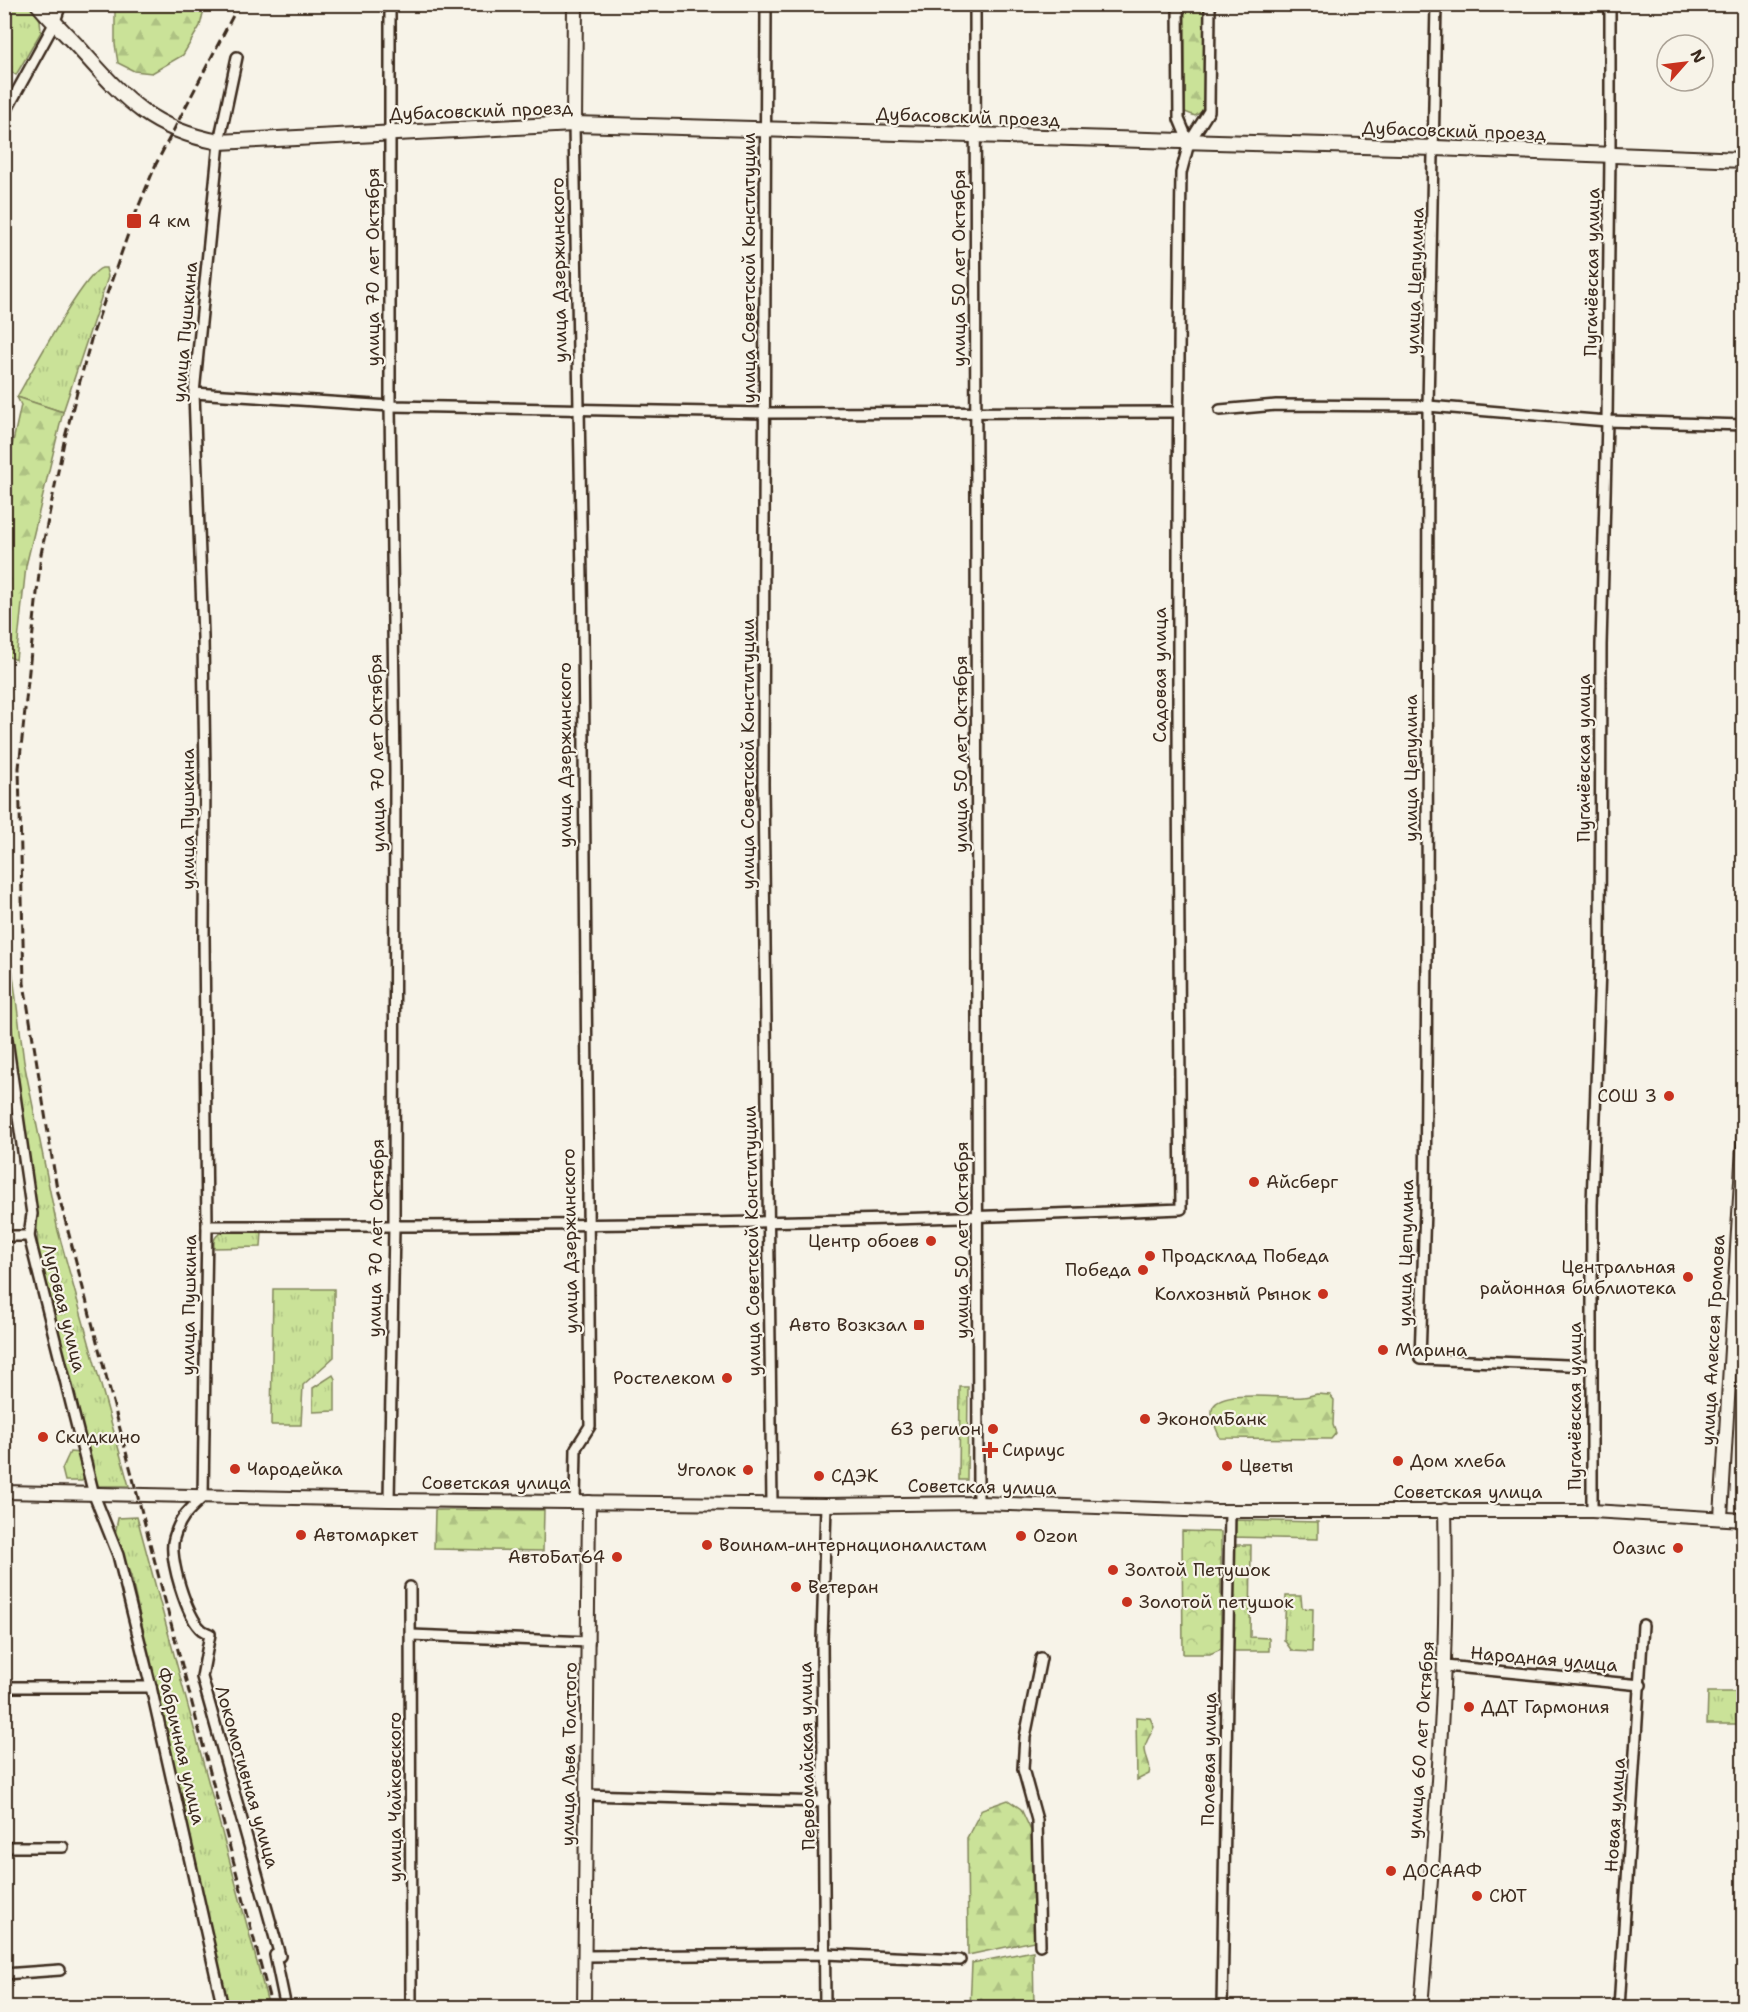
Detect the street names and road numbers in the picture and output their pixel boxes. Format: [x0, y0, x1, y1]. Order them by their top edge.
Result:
street label: Дубасовский проезд [389, 96, 574, 126]
street label: Дубасовский проезд [876, 102, 1061, 132]
street label: Дубасовский проезд [1362, 116, 1547, 146]
street label: улица Советской Конституции [737, 132, 761, 403]
street label: улица 70 лет Октября [361, 168, 385, 366]
street label: улица 50 лет Октября [947, 169, 971, 367]
street label: улица Дзержинского [545, 177, 573, 363]
street label: Пугачёвская улица [1579, 187, 1605, 357]
street label: улица Цепулина [1400, 207, 1430, 355]
street label: улица Пушкина [167, 261, 203, 403]
street label: Садовая улица [1148, 607, 1172, 743]
street label: улица Советской Конституции [736, 618, 760, 889]
street label: улица 70 лет Октября [363, 653, 391, 853]
street label: улица 50 лет Октября [949, 655, 973, 853]
street label: улица Дзержинского [553, 662, 577, 848]
street label: Пугачёвская улица [1572, 674, 1596, 842]
street label: улица Цепулина [1399, 694, 1423, 842]
street label: улица Пушкина [176, 748, 200, 890]
street label: улица Советской Конституции [738, 1105, 766, 1377]
street label: улица 70 лет Октября [362, 1138, 390, 1338]
street label: улица 50 лет Октября [950, 1141, 974, 1339]
street label: улица Дзержинского [556, 1148, 584, 1334]
street label: улица Цепулина [1393, 1179, 1419, 1327]
street label: улица Пушкина [176, 1234, 202, 1376]
street label: улица Алексея Громова [1695, 1234, 1731, 1446]
street label: Луговая улица [36, 1241, 92, 1375]
street label: Пугачёвская улица [1563, 1322, 1587, 1490]
street label: Советская улица [422, 1471, 570, 1495]
street label: Советская улица [907, 1474, 1057, 1500]
street label: Советская улица [1394, 1480, 1542, 1504]
street label: улица 60 лет Октября [1402, 1640, 1440, 1840]
street label: Народная улица [1469, 1641, 1619, 1677]
street label: Первомайская улица [793, 1661, 821, 1851]
street label: улица Льва Толстого [555, 1662, 583, 1846]
street label: Фабричная улица [151, 1665, 211, 1827]
street label: Локомотивная улица [209, 1683, 285, 1871]
street label: Полевая улица [1196, 1692, 1222, 1826]
street label: улица Чайковского [383, 1712, 407, 1882]
street label: Новая улица [1599, 1757, 1631, 1873]

